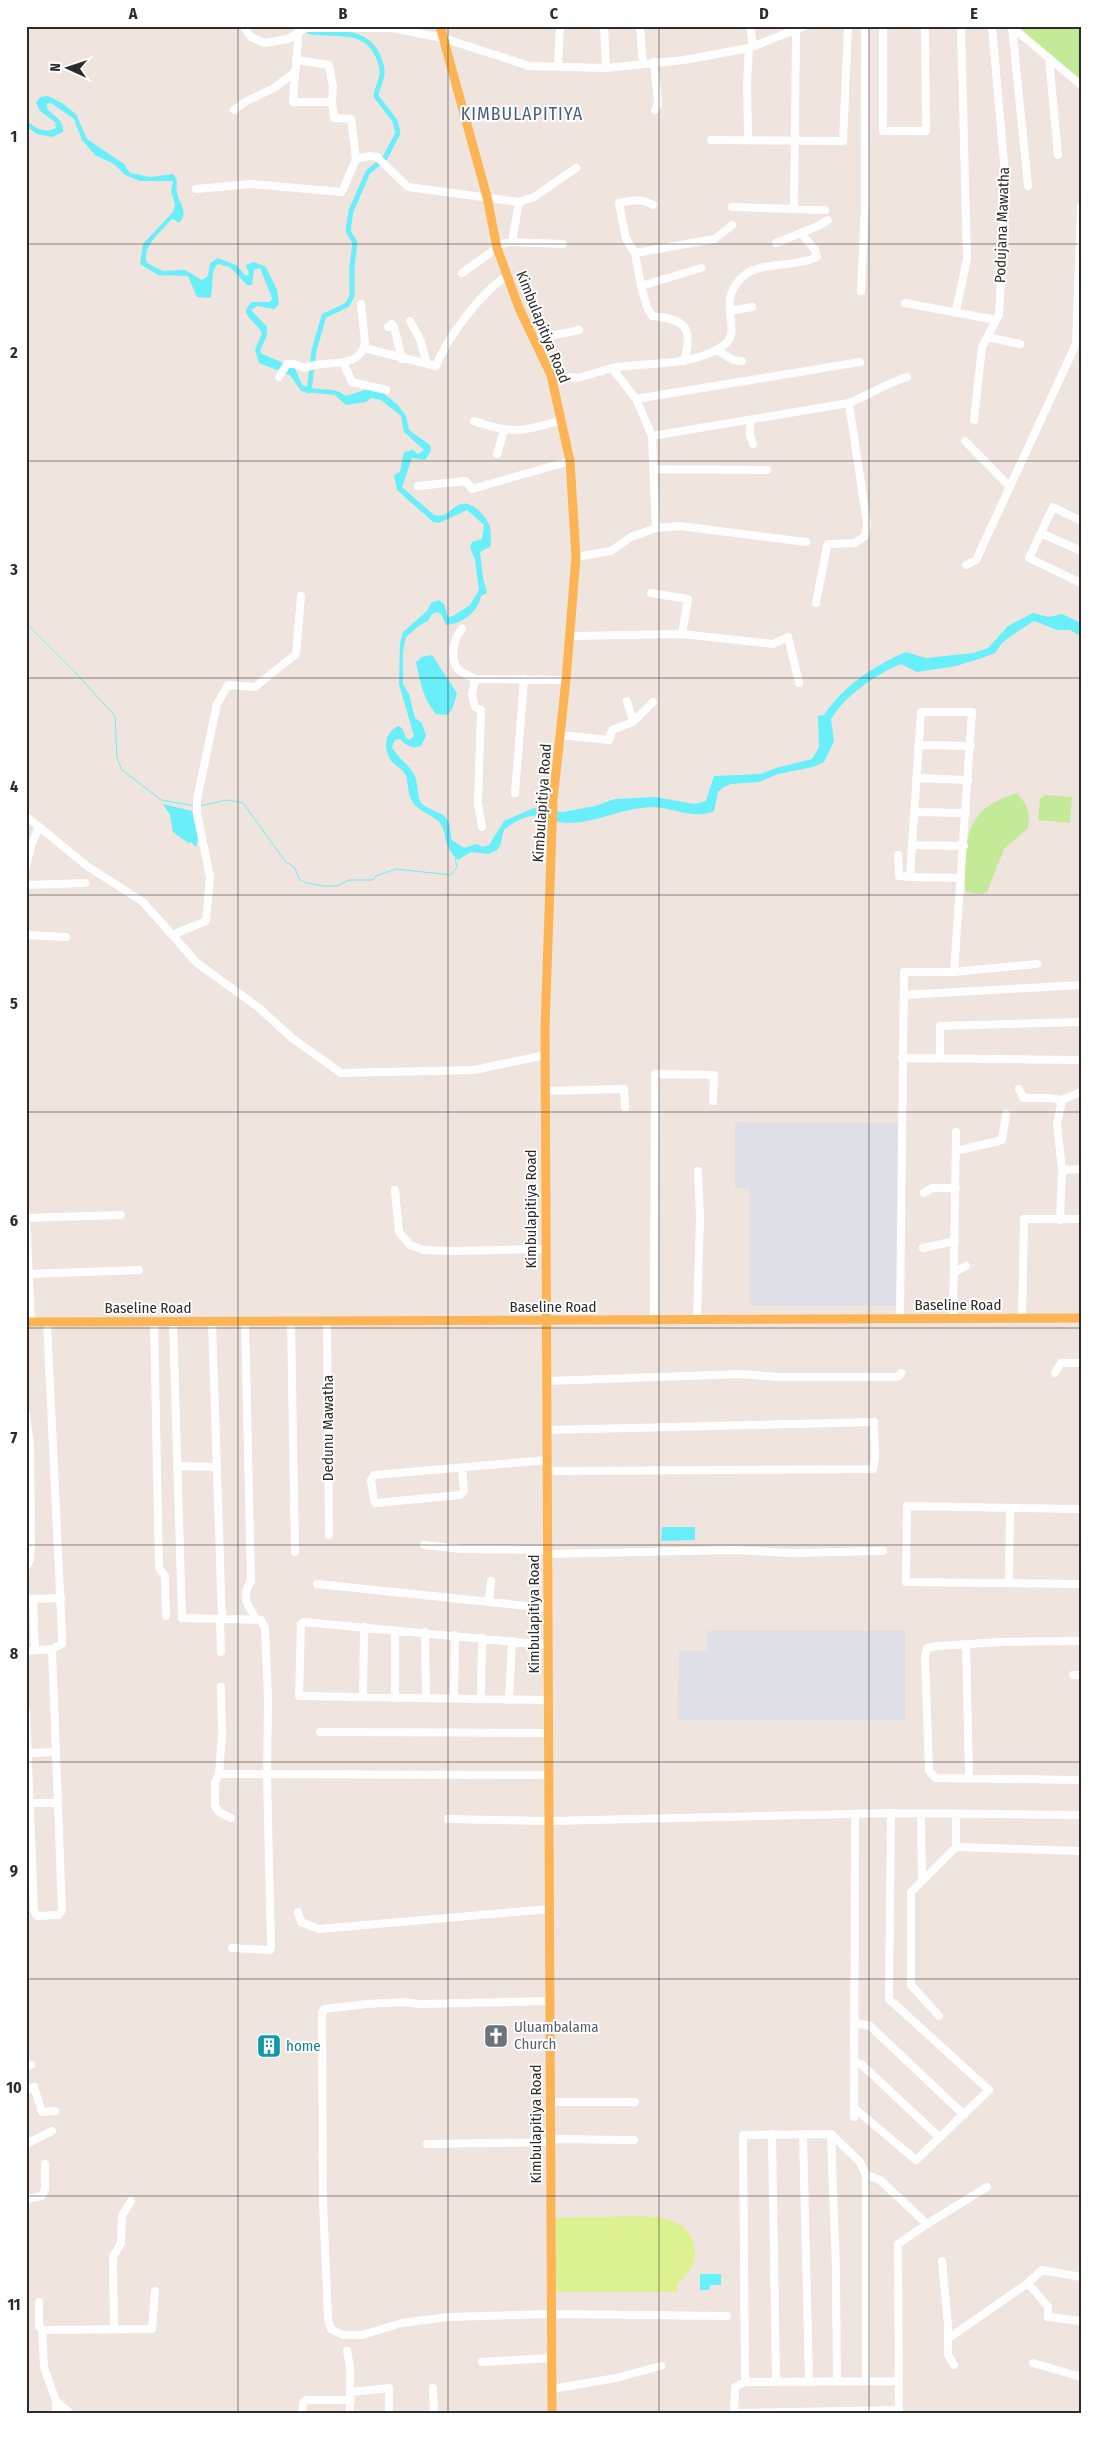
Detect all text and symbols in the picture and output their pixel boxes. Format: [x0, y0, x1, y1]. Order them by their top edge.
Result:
text: A [128, 4, 138, 23]
text: B [339, 4, 348, 23]
text: C [550, 4, 559, 23]
text: D [759, 4, 769, 23]
text: E [970, 4, 978, 23]
north arrow [42, 42, 92, 92]
text: N [47, 63, 64, 72]
district label: KIMBULAPITIYA [461, 103, 583, 125]
text: 1 [11, 127, 17, 146]
street label: Podujana Mawatha [991, 167, 1013, 283]
street label: Kimbulapitiya Road [512, 268, 574, 386]
text: 2 [9, 343, 18, 362]
text: 3 [9, 560, 18, 579]
street label: Kimbulapitiya Road [529, 743, 555, 863]
text: 4 [10, 777, 18, 796]
text: 5 [10, 994, 18, 1013]
street label: Kimbulapitiya Road [522, 1149, 540, 1269]
text: 6 [10, 1211, 18, 1230]
street label: Baseline Road [915, 1296, 1001, 1314]
street label: Baseline Road [510, 1298, 596, 1316]
street label: Baseline Road [105, 1299, 191, 1317]
street label: Dedunu Mawatha [319, 1375, 337, 1481]
text: 7 [11, 1428, 18, 1447]
street label: Kimbulapitiya Road [525, 1554, 543, 1674]
text: 8 [10, 1644, 19, 1663]
text: 9 [10, 1861, 18, 1880]
place label: Uluambalama Church [514, 2018, 599, 2053]
church icon: Uluambalama Church [483, 2023, 509, 2049]
building icon: home [256, 2033, 282, 2059]
place label: home [286, 2037, 321, 2055]
street label: Kimbulapitiya Road [527, 2064, 545, 2184]
text: 10 [6, 2078, 22, 2097]
text: 11 [7, 2295, 21, 2314]

